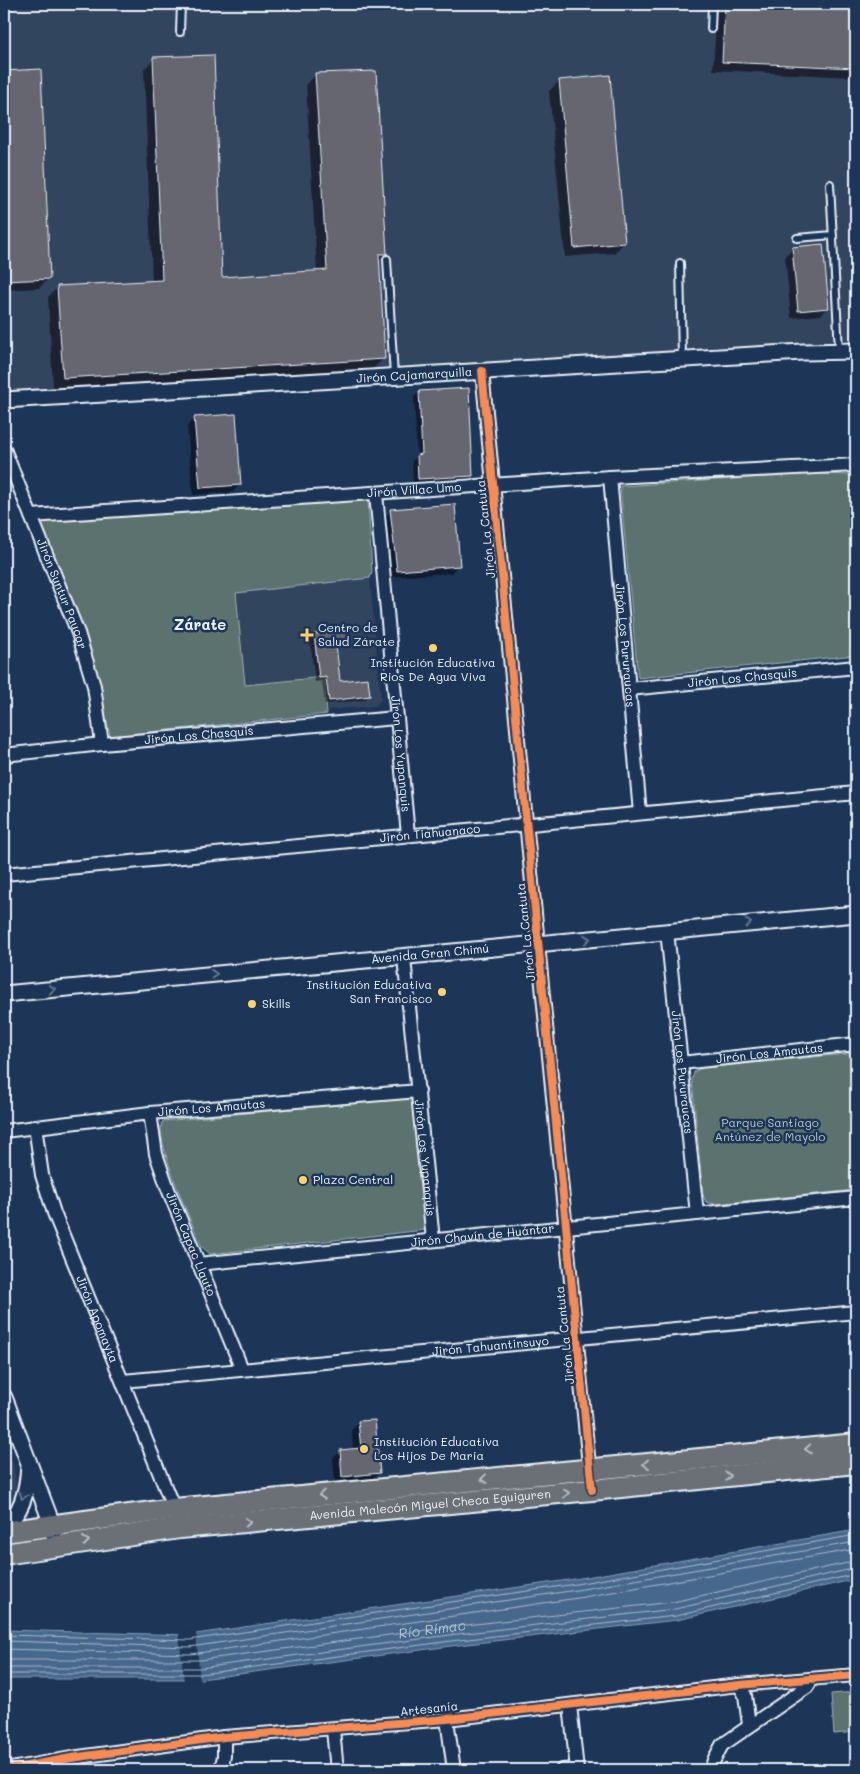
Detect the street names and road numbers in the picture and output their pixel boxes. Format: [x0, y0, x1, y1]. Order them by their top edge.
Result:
street label: Jirón Cajamarquilla [356, 363, 473, 386]
street label: Jirón Villac Umo [366, 478, 462, 500]
street label: Jirón La Cantuta [472, 479, 498, 579]
street label: Jirón Suntur Paucar [34, 536, 91, 651]
street label: Jirón Los Pururaucas [613, 583, 640, 708]
street label: Jirón Los Chasquis [687, 664, 798, 690]
street label: Jirón Los Yupanquis [388, 695, 415, 813]
street label: Jirón Los Chasquis [144, 722, 254, 747]
street label: Jirón Tiahuanaco [379, 820, 481, 845]
street label: Jirón La Cantuta [512, 882, 538, 982]
street label: Avenida Gran Chimú [370, 939, 490, 966]
street label: Jirón Los Pururaucas [668, 1010, 697, 1135]
street label: Jirón Los Amautas [715, 1039, 824, 1066]
street label: Jirón Los Amautas [157, 1095, 266, 1119]
street label: Jirón Los Yupanquis [412, 1099, 440, 1217]
street label: Jirón Capac Llauto [163, 1189, 220, 1298]
street label: Jirón Chavín de Huántar [410, 1219, 555, 1250]
street label: Jirón Apomayta [73, 1273, 123, 1365]
street label: Jirón La Cantuta [551, 1285, 577, 1385]
street label: Jirón Tahuantinsuyo [431, 1332, 549, 1359]
street label: Avenida Malecón Miguel Checa Eguiguren [308, 1485, 551, 1523]
street label: Artesanía [399, 1697, 459, 1719]

